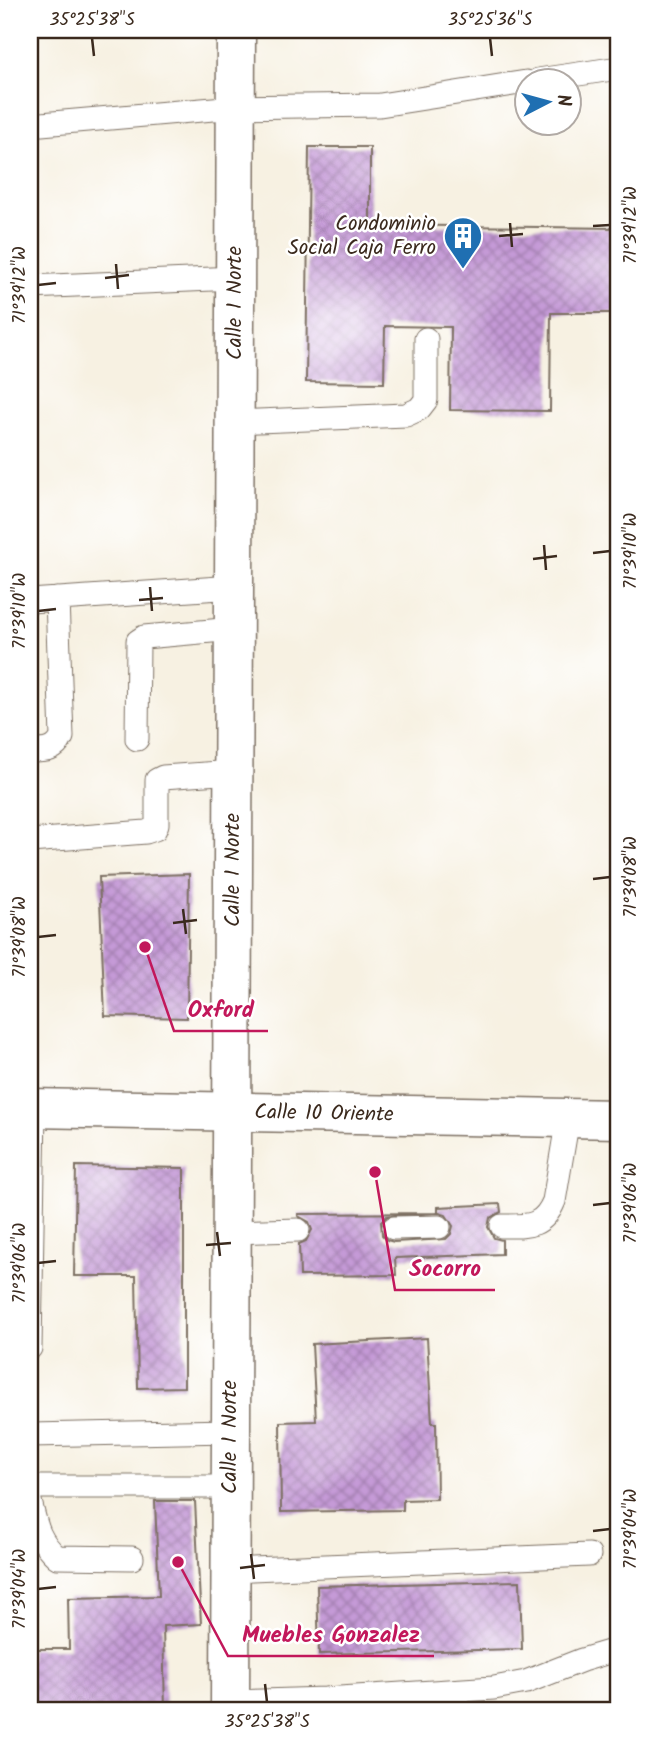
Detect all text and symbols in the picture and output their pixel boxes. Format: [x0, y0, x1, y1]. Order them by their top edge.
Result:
text: 35°25'38"S [49, 6, 135, 35]
text: 35°25'36"S [448, 6, 533, 35]
north arrow [512, 66, 582, 136]
text: N [547, 93, 578, 108]
text: 71°39'12"W [617, 186, 646, 264]
place label: Condominio Social Caja Ferro [288, 208, 436, 265]
building icon: Condominio Social Caja Ferro [442, 215, 484, 270]
text: 71°39'12"W [6, 246, 35, 324]
street label: Calle 1 Norte [219, 246, 252, 360]
text: 71°39'10"W [617, 513, 646, 589]
text: 71°39'10"W [6, 573, 35, 649]
street label: Calle 1 Norte [217, 813, 250, 927]
text: 71°39'08"W [617, 836, 646, 918]
text: 71°39'08"W [6, 896, 35, 978]
callout: Oxford [174, 987, 268, 1031]
text: Oxford [188, 993, 255, 1029]
street label: Calle 10 Oriente [254, 1096, 394, 1132]
text: 71°39'06"W [617, 1163, 646, 1243]
text: 71°39'06"W [6, 1223, 35, 1303]
callout: Socorro [395, 1246, 495, 1290]
text: Socorro [409, 1252, 481, 1288]
street label: Calle 1 Norte [214, 1380, 247, 1494]
text: 71°39'04"W [617, 1489, 646, 1569]
text: 71°39'04"W [6, 1549, 35, 1629]
callout: Muebles Gonzalez [228, 1612, 434, 1656]
text: Muebles Gonzalez [242, 1618, 420, 1654]
text: 35°25'38"S [224, 1708, 310, 1737]

